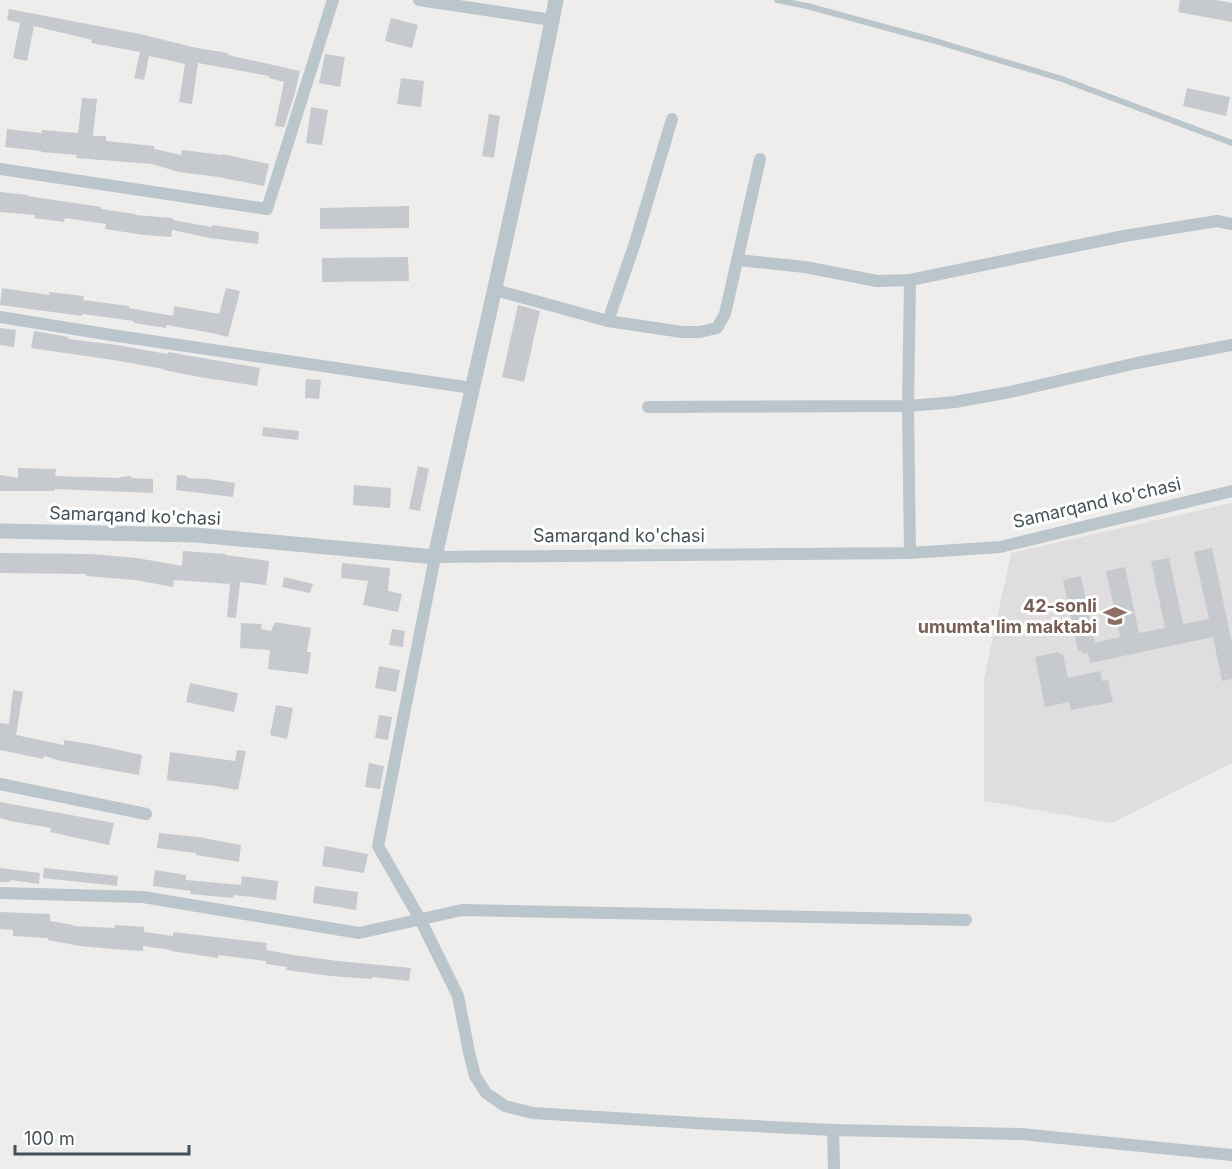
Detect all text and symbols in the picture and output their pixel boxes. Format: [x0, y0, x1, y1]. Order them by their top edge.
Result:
street label: Samarqand ko'chasi [1011, 473, 1183, 532]
street label: Samarqand ko'chasi [49, 502, 221, 529]
street label: Samarqand ko'chasi [533, 525, 705, 546]
place label: 42-sonli umumta'lim maktabi [918, 595, 1097, 637]
school or university icon: 42-sonli umumta'lim maktabi [1102, 603, 1128, 629]
scale bar [15, 1118, 189, 1156]
text: 100 m [24, 1128, 75, 1149]

